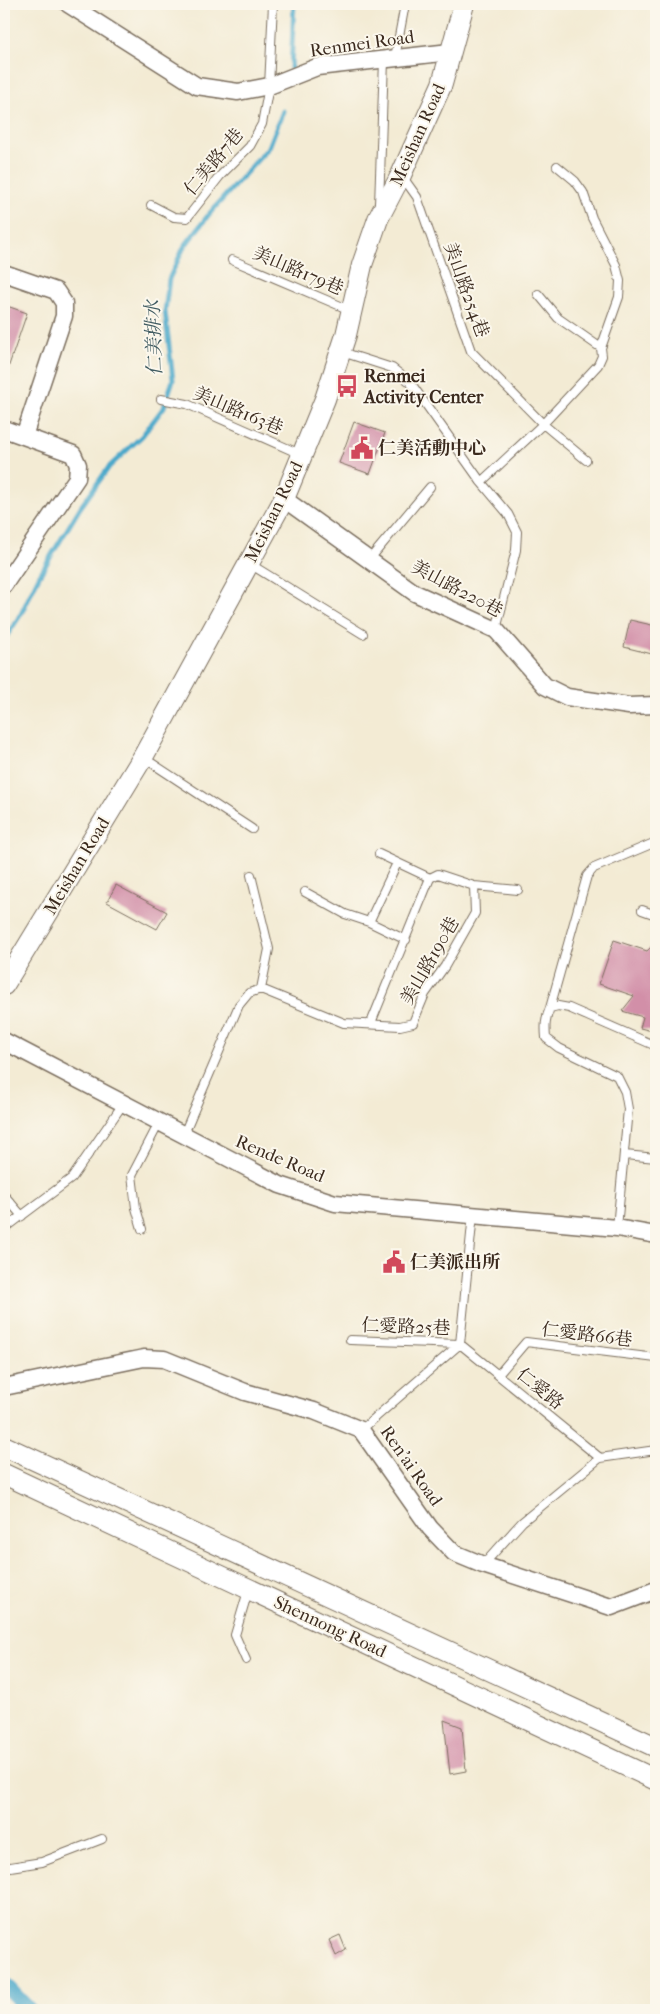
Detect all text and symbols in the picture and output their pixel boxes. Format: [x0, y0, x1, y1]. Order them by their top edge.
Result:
street label: Renmei Road [308, 26, 416, 62]
street label: Meishan Road [386, 80, 450, 189]
street label: 仁美路7巷 [180, 124, 248, 200]
street label: 美山路254巷 [439, 240, 493, 340]
street label: 美山路179巷 [249, 242, 347, 300]
water label: 仁美排水 [142, 298, 166, 376]
place label: Renmei Activity Center [363, 366, 484, 408]
bus stop icon: Renmei Activity Center [334, 373, 360, 399]
street label: 美山路163巷 [190, 383, 286, 439]
public building icon: 仁美活動中心 [349, 435, 375, 461]
place label: 仁美活動中心 [378, 438, 486, 459]
street label: Meishan Road [240, 458, 308, 566]
street label: 美山路220巷 [408, 556, 506, 622]
street label: Meishan Road [40, 813, 114, 918]
street label: 美山路190巷 [396, 913, 464, 1009]
street label: Rende Road [232, 1131, 328, 1187]
public building icon: 仁美派出所 [381, 1249, 407, 1275]
place label: 仁美派出所 [410, 1252, 501, 1273]
street label: 仁愛路25巷 [361, 1315, 451, 1339]
street label: 仁愛路66巷 [540, 1319, 634, 1351]
street label: 仁愛路 [512, 1364, 568, 1414]
street label: Ren'ai Road [376, 1422, 446, 1510]
street label: Shennong Road [270, 1592, 390, 1662]

